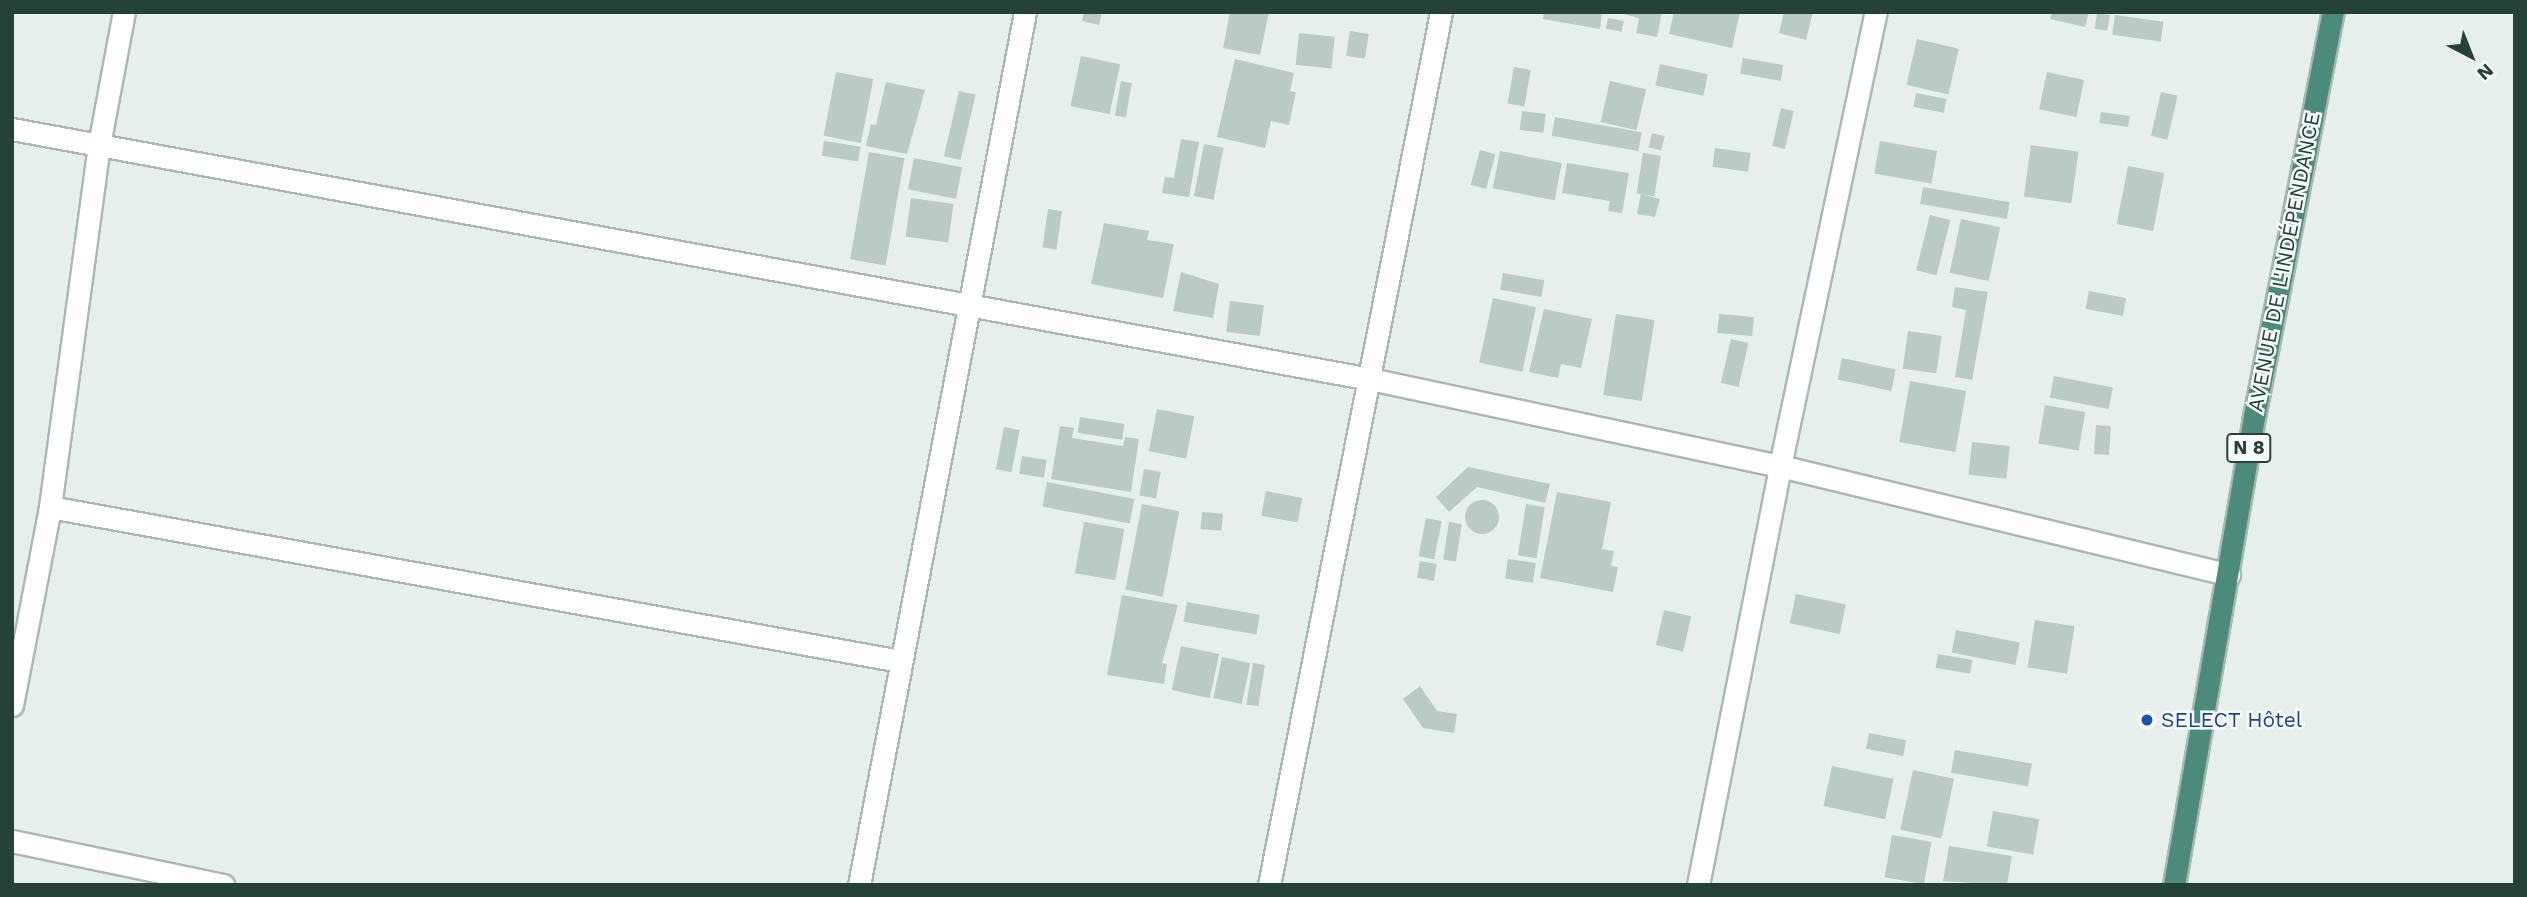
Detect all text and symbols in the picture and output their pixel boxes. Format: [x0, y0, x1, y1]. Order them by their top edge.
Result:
north arrow [2436, 21, 2506, 91]
text: N [2472, 59, 2498, 85]
street label: AVENUE DE L'INDÉPENDANCE [2243, 110, 2325, 414]
road number: N 8 [2226, 432, 2272, 463]
place label: SELECT Hôtel [2161, 707, 2303, 733]
marker: SELECT Hôtel [2139, 712, 2155, 728]

